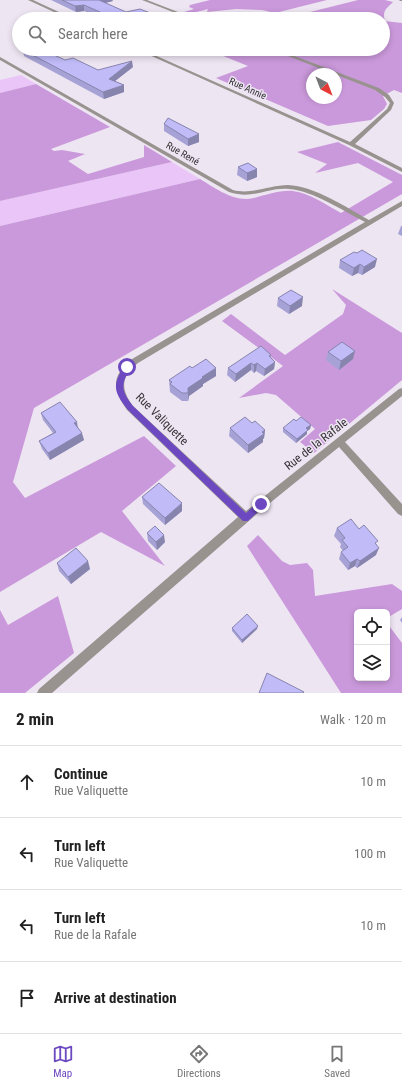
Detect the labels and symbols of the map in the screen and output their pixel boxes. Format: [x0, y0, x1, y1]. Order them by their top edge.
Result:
north arrow [306, 68, 342, 104]
street label: Rue Annie [227, 75, 268, 102]
street label: Rue René [164, 140, 202, 168]
route start [118, 358, 136, 376]
street label: Rue Valiquette [133, 390, 191, 448]
street label: Rue de la Rafale [282, 415, 351, 473]
route end [252, 495, 270, 513]

